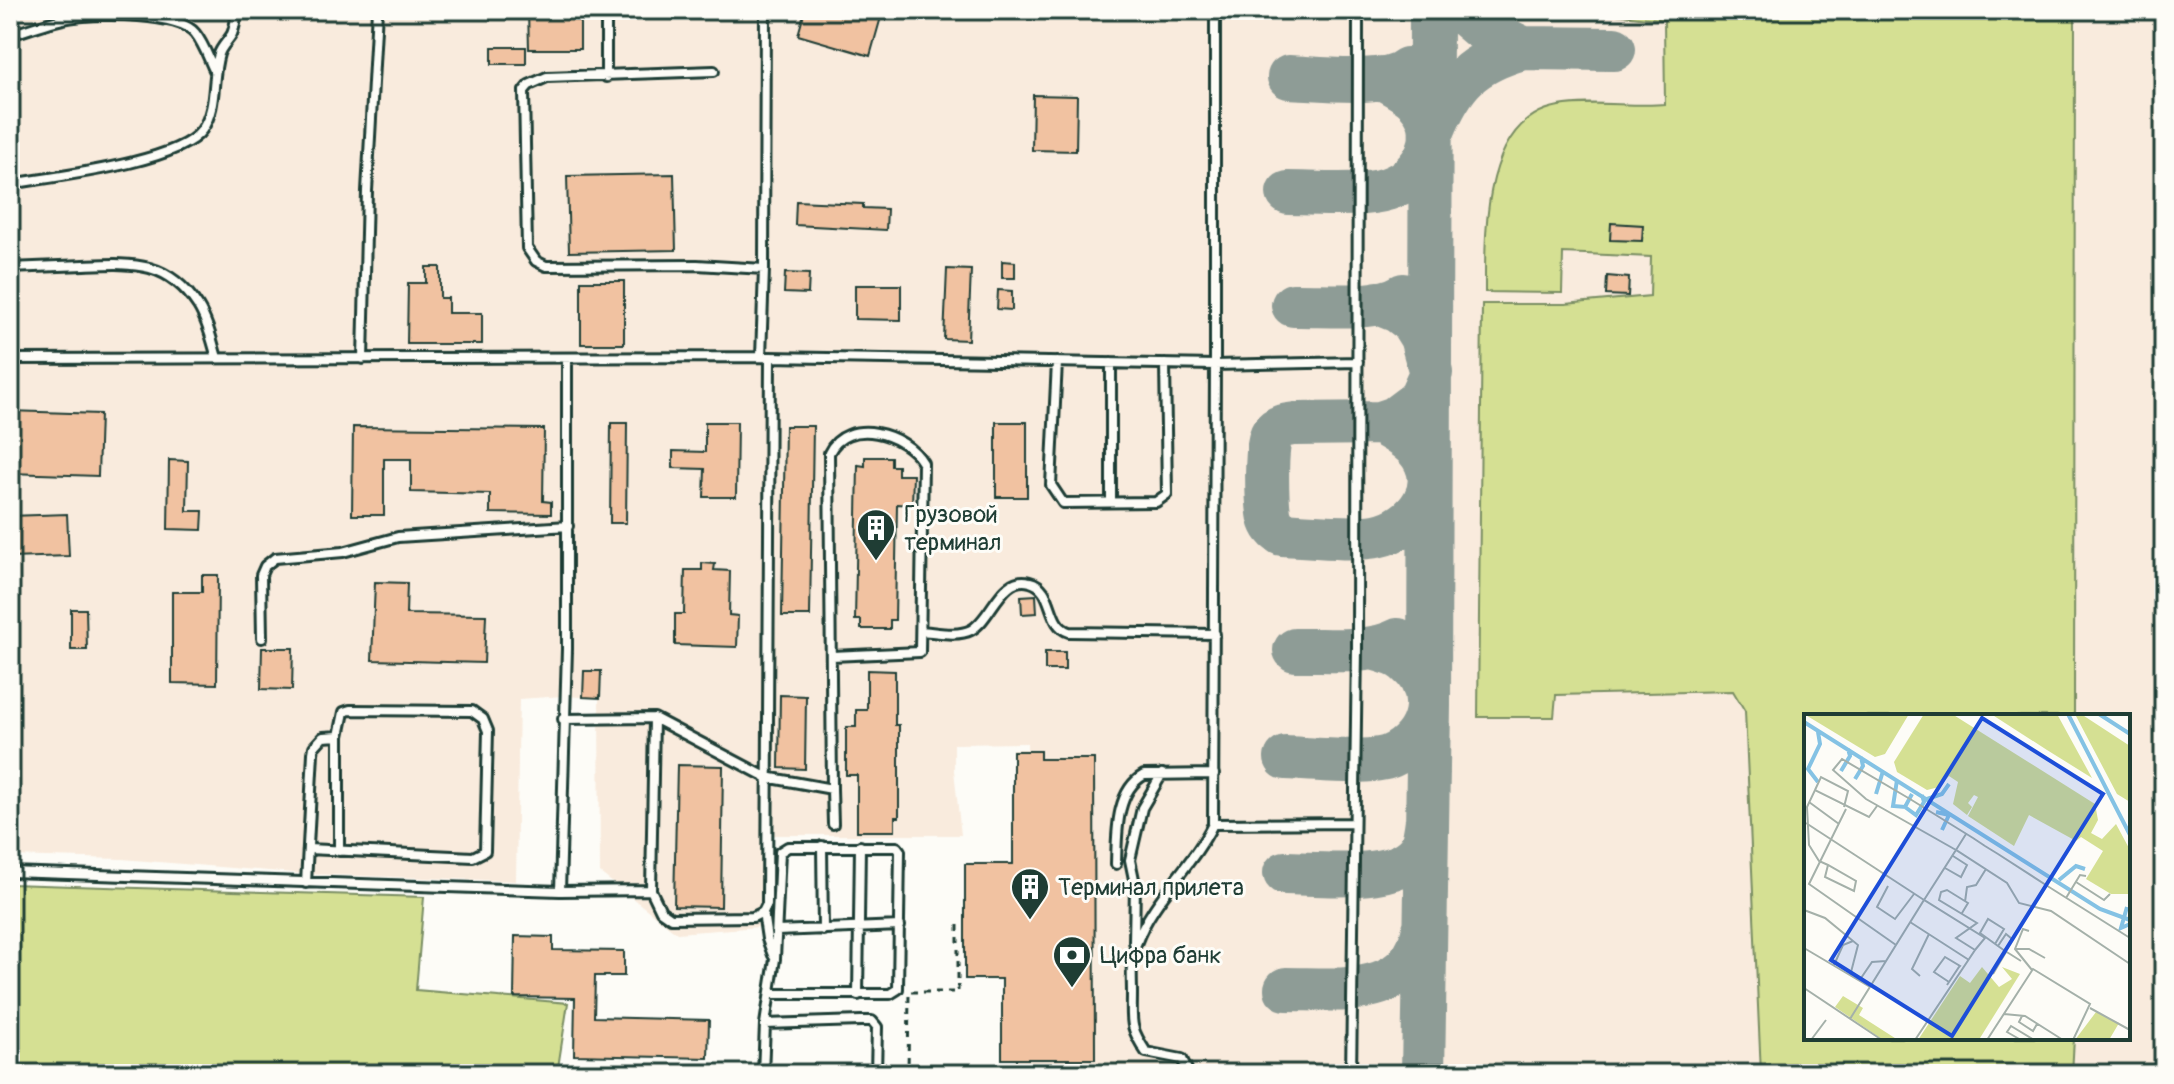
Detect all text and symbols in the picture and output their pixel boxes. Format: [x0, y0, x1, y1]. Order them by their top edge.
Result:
place label: Грузовой терминал [904, 500, 1001, 557]
building icon: Грузовой терминал [855, 507, 897, 562]
inset map [1804, 714, 2130, 1040]
building icon: Терминал прилета [1009, 866, 1051, 921]
place label: Терминал прилета [1058, 873, 1244, 902]
bank icon: Цифра банк [1051, 934, 1093, 989]
place label: Цифра банк [1100, 941, 1222, 970]

